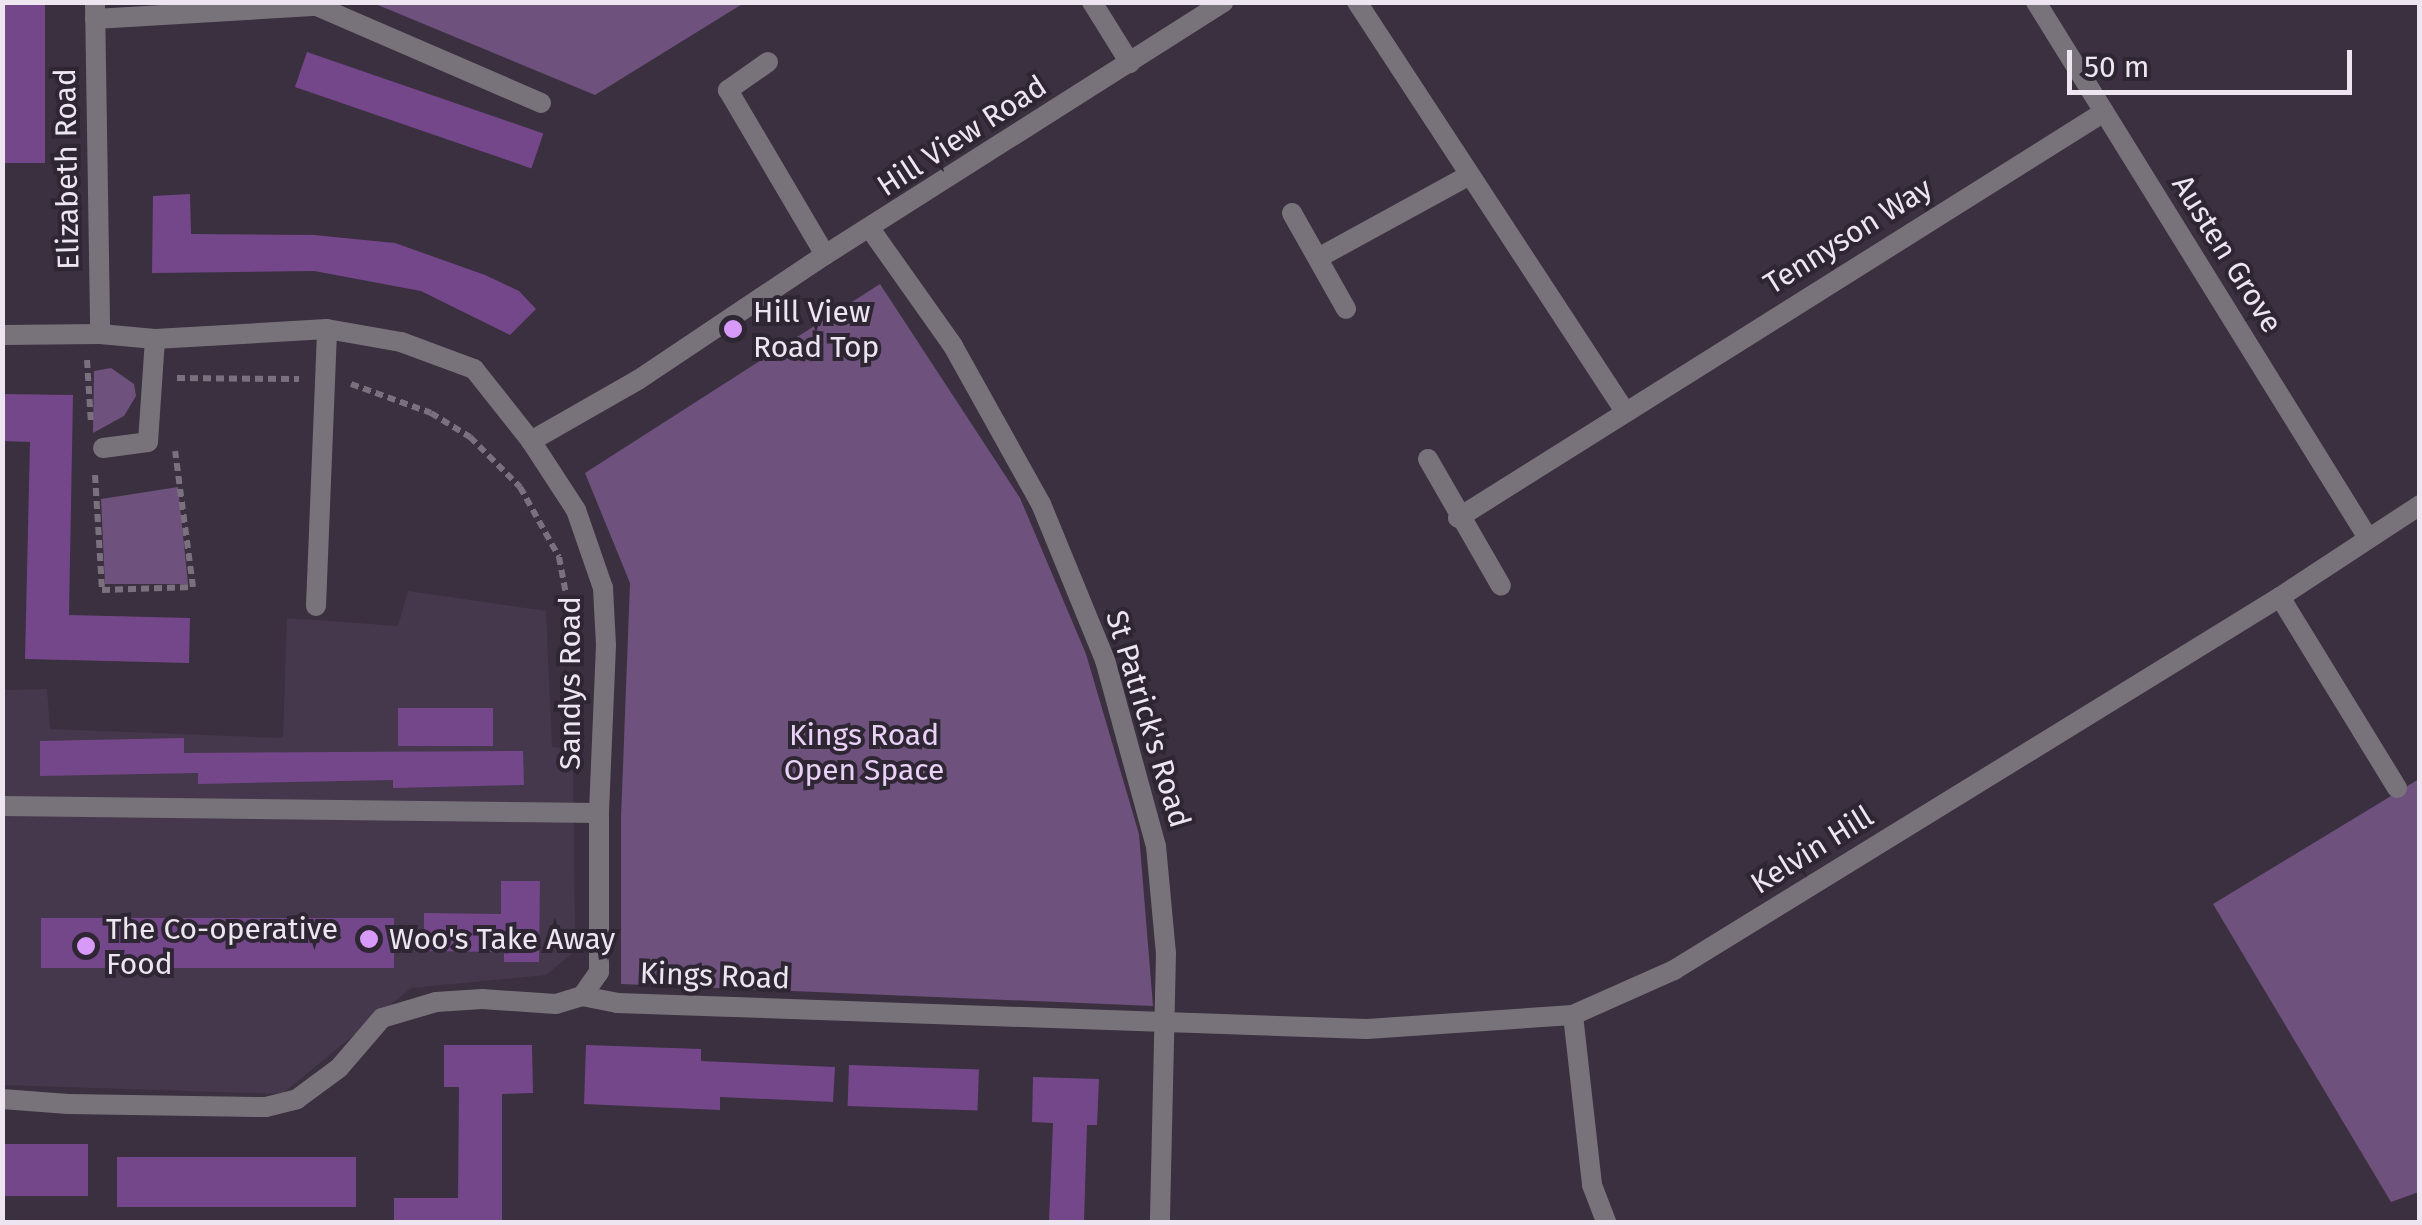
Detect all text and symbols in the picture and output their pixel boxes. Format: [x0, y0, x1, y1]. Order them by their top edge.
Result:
scale bar [2072, 30, 2357, 92]
text: 50 m [2084, 49, 2149, 85]
street label: Elizabeth Road [47, 68, 87, 270]
street label: Hill View Road [871, 68, 1053, 204]
street label: Austen Grove [2164, 169, 2290, 339]
street label: Tennyson Way [1757, 170, 1939, 302]
place label: Hill View Road Top [753, 294, 879, 364]
marker: Hill View Road Top [722, 318, 744, 340]
street label: Sandys Road [552, 596, 588, 770]
street label: St Patrick's Road [1098, 606, 1198, 832]
park label: Kings Road Open Space [784, 717, 944, 788]
street label: Kelvin Hill [1744, 798, 1880, 902]
place label: The Co-operative Food [106, 911, 338, 982]
place label: Woo's Take Away [389, 921, 615, 957]
marker: Woo's Take Away [358, 928, 380, 950]
marker: The Co-operative Food [75, 935, 97, 957]
street label: Kings Road [639, 955, 791, 997]

